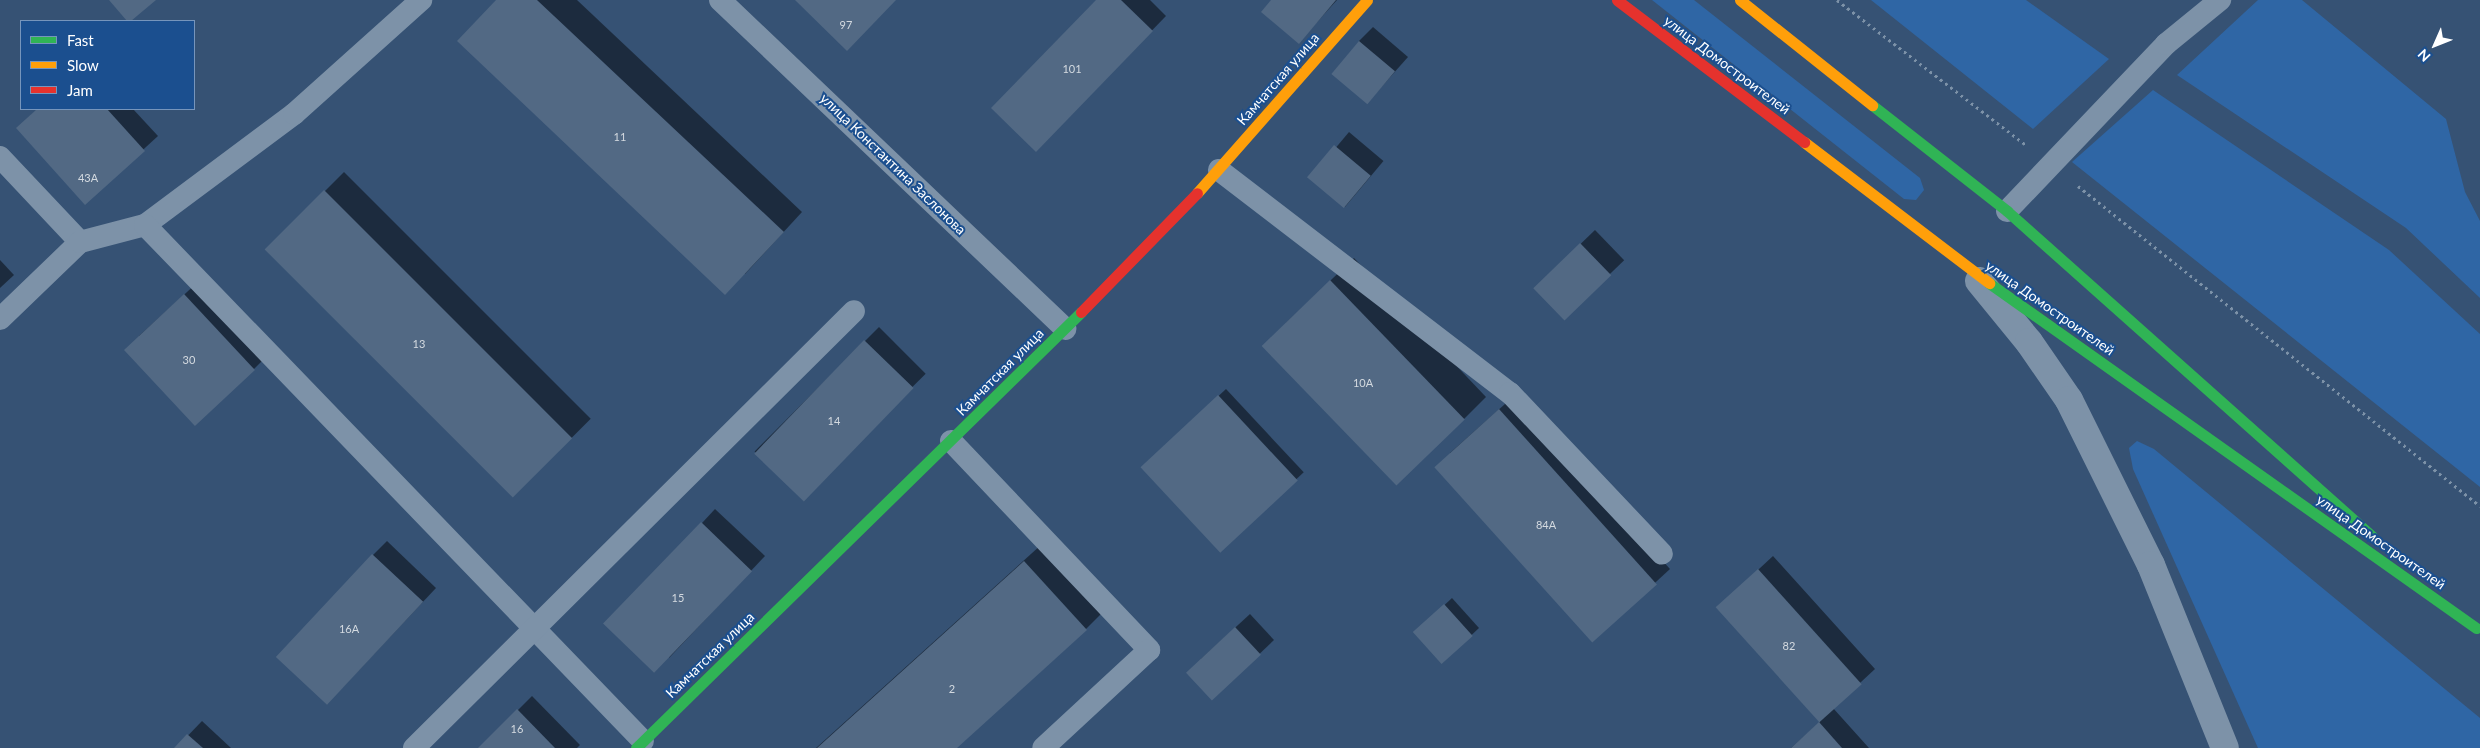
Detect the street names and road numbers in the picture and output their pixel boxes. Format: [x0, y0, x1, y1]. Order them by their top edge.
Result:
street label: улица Домостроителей [1661, 12, 1793, 118]
street label: Камчатская улица [1233, 30, 1323, 128]
street label: улица Константина Заслонова [817, 90, 969, 238]
street label: улица Домостроителей [1982, 257, 2118, 359]
street label: Камчатская улица [953, 325, 1047, 419]
street label: улица Домостроителей [2313, 491, 2449, 593]
street label: Камчатская улица [662, 608, 758, 702]

